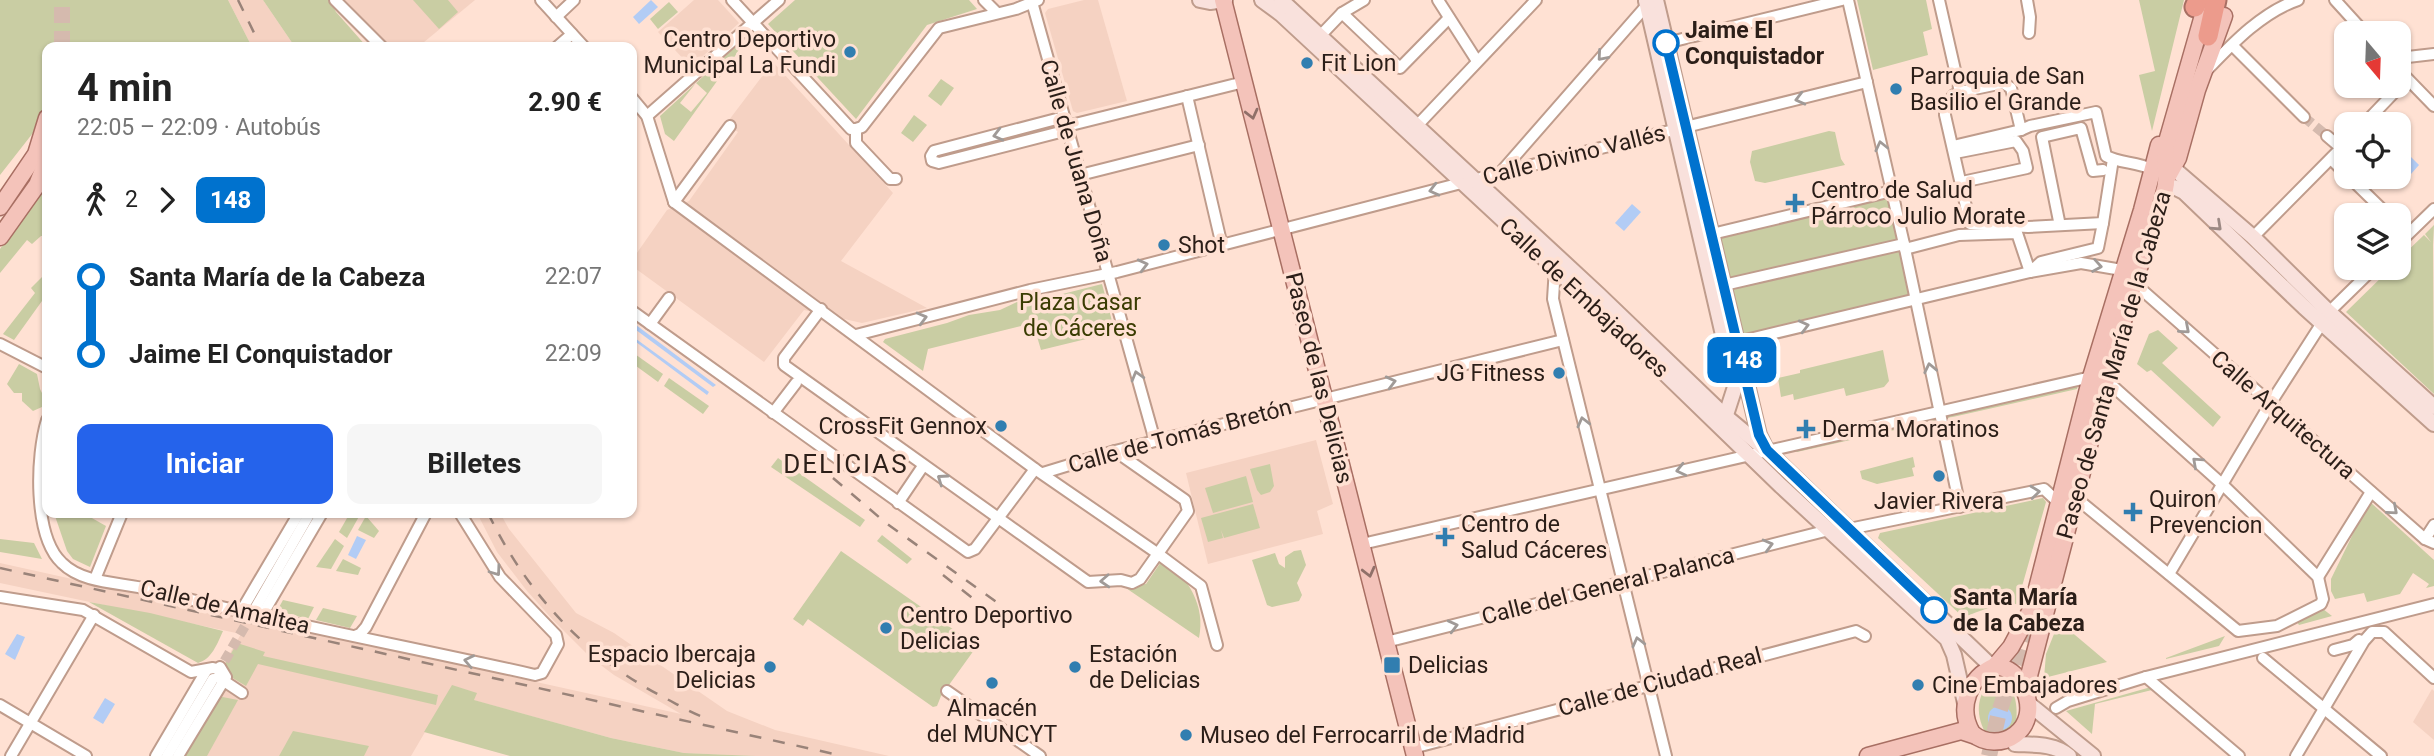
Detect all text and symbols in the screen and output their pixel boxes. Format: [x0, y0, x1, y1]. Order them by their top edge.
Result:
place label: Jaime El Conquistador [1685, 17, 1825, 70]
north arrow [2334, 21, 2412, 98]
map controls [2334, 21, 2411, 280]
place label: Centro Deportivo Municipal La Fundi [644, 26, 836, 79]
marker: Jaime El Conquistador [1653, 30, 1679, 56]
marker: Centro Deportivo Municipal La Fundi [842, 44, 858, 60]
one-way arrow [1598, 48, 1610, 61]
place label: Fit Lion [1321, 50, 1396, 77]
marker: Fit Lion [1299, 55, 1315, 71]
street label: Calle de Juana Doña [1034, 57, 1118, 265]
place label: Parroquia de San Basilio el Grande [1910, 63, 2085, 116]
text: 4 min [77, 66, 173, 110]
marker: Parroquia de San Basilio el Grande [1888, 81, 1904, 97]
text: 2.90 € [528, 87, 602, 117]
one-way arrow [1795, 91, 1807, 105]
one-way arrow [1244, 108, 1258, 120]
button: locate [2334, 112, 2411, 189]
text: 22:05 – 22:09 · Autobús [77, 114, 321, 141]
street label: Calle Divino Vallés [1480, 119, 1668, 191]
one-way arrow [992, 126, 1004, 141]
one-way arrow [1875, 140, 1890, 152]
place label: Centro de Salud Párroco Julio Morate [1811, 177, 2025, 230]
icon: walk [77, 181, 115, 219]
icon: forward [148, 181, 186, 219]
one-way arrow [1428, 182, 1440, 196]
text: 2 [125, 186, 138, 213]
text: 148 [210, 186, 251, 214]
street label: Paseo de Santa María de la Cabeza [2051, 188, 2177, 542]
marker: Centro de Salud Párroco Julio Morate [1785, 193, 1805, 213]
button: layers [2334, 203, 2411, 280]
street label: Calle de Embajadores [1494, 212, 1674, 384]
one-way arrow [2209, 217, 2222, 230]
place label: Shot [1178, 232, 1225, 259]
marker: Shot [1156, 237, 1172, 253]
one-way arrow [2091, 258, 2103, 273]
one-way arrow [1137, 259, 1149, 273]
text: Santa María de la Cabeza [129, 262, 425, 292]
text: 22:07 [545, 263, 602, 290]
street label: Paseo de las Delicias [1280, 270, 1358, 486]
park label: Plaza Casar de Cáceres [1019, 289, 1141, 342]
one-way arrow [916, 312, 928, 326]
one-way arrow [1798, 320, 1810, 334]
one-way arrow [2177, 320, 2190, 333]
line badge: 148 [1702, 337, 1782, 383]
text: Jaime El Conquistador [129, 339, 393, 369]
text: 22:09 [545, 340, 602, 367]
street label: Calle Arquitectura [2205, 345, 2361, 485]
text: 148 [1721, 346, 1763, 374]
place label: JG Fitness [1436, 360, 1545, 387]
one-way arrow [1924, 362, 1939, 374]
marker: JG Fitness [1551, 365, 1567, 381]
one-way arrow [1130, 370, 1145, 382]
one-way arrow [1385, 376, 1397, 391]
street label: Calle de Tomás Bretón [1065, 393, 1295, 479]
place label: CrossFit Gennox [819, 413, 987, 440]
one-way arrow [1577, 416, 1591, 428]
place label: Derma Moratinos [1822, 416, 1999, 443]
marker: CrossFit Gennox [993, 418, 1009, 434]
marker: Derma Moratinos [1796, 419, 1816, 439]
button: Iniciar [77, 424, 333, 504]
button: Billetes [347, 424, 602, 504]
district label: DELICIAS [783, 449, 909, 479]
one-way arrow [2192, 458, 2205, 470]
one-way arrow [1675, 462, 1687, 476]
marker: Javier Rivera [1931, 468, 1947, 484]
one-way arrow [937, 475, 950, 487]
one-way arrow [2030, 485, 2041, 500]
place label: Quiron Prevencion [2149, 486, 2262, 539]
place label: Javier Rivera [1874, 488, 2004, 515]
marker: Quiron Prevencion [2123, 502, 2143, 522]
one-way arrow [2385, 502, 2398, 514]
place label: Centro de Salud Cáceres [1461, 511, 1607, 564]
marker: Centro de Salud Cáceres [1435, 527, 1455, 547]
one-way arrow [1762, 539, 1774, 554]
street label: Calle del General Palanca [1479, 542, 1737, 630]
one-way arrow [488, 563, 500, 575]
one-way arrow [1361, 566, 1375, 578]
street label: Calle de Amaltea [138, 574, 312, 640]
one-way arrow [1099, 574, 1110, 589]
place label: Santa María de la Cabeza [1953, 584, 2085, 637]
marker: Santa María de la Cabeza [1921, 597, 1947, 623]
place label: Centro Deportivo Delicias [900, 602, 1073, 655]
marker: Centro Deportivo Delicias [878, 620, 894, 636]
one-way arrow [1447, 620, 1459, 634]
one-way arrow [1632, 636, 1646, 648]
place label: Espacio Ibercaja Delicias [588, 641, 756, 694]
place label: Estación de Delicias [1089, 641, 1200, 694]
street label: Calle de Ciudad Real [1555, 642, 1765, 722]
place label: Delicias [1408, 652, 1489, 679]
one-way arrow [463, 654, 475, 669]
marker: Delicias [1382, 655, 1402, 675]
marker: Espacio Ibercaja Delicias [762, 659, 778, 675]
marker: Estación de Delicias [1067, 659, 1083, 675]
place label: Cine Embajadores [1932, 672, 2118, 699]
marker: Almacén del MUNCYT [984, 675, 1000, 691]
marker: Cine Embajadores [1910, 677, 1926, 693]
place label: Almacén del MUNCYT [927, 695, 1058, 748]
place label: Museo del Ferrocarril de Madrid [1200, 722, 1525, 749]
marker: Museo del Ferrocarril de Madrid [1178, 727, 1194, 743]

